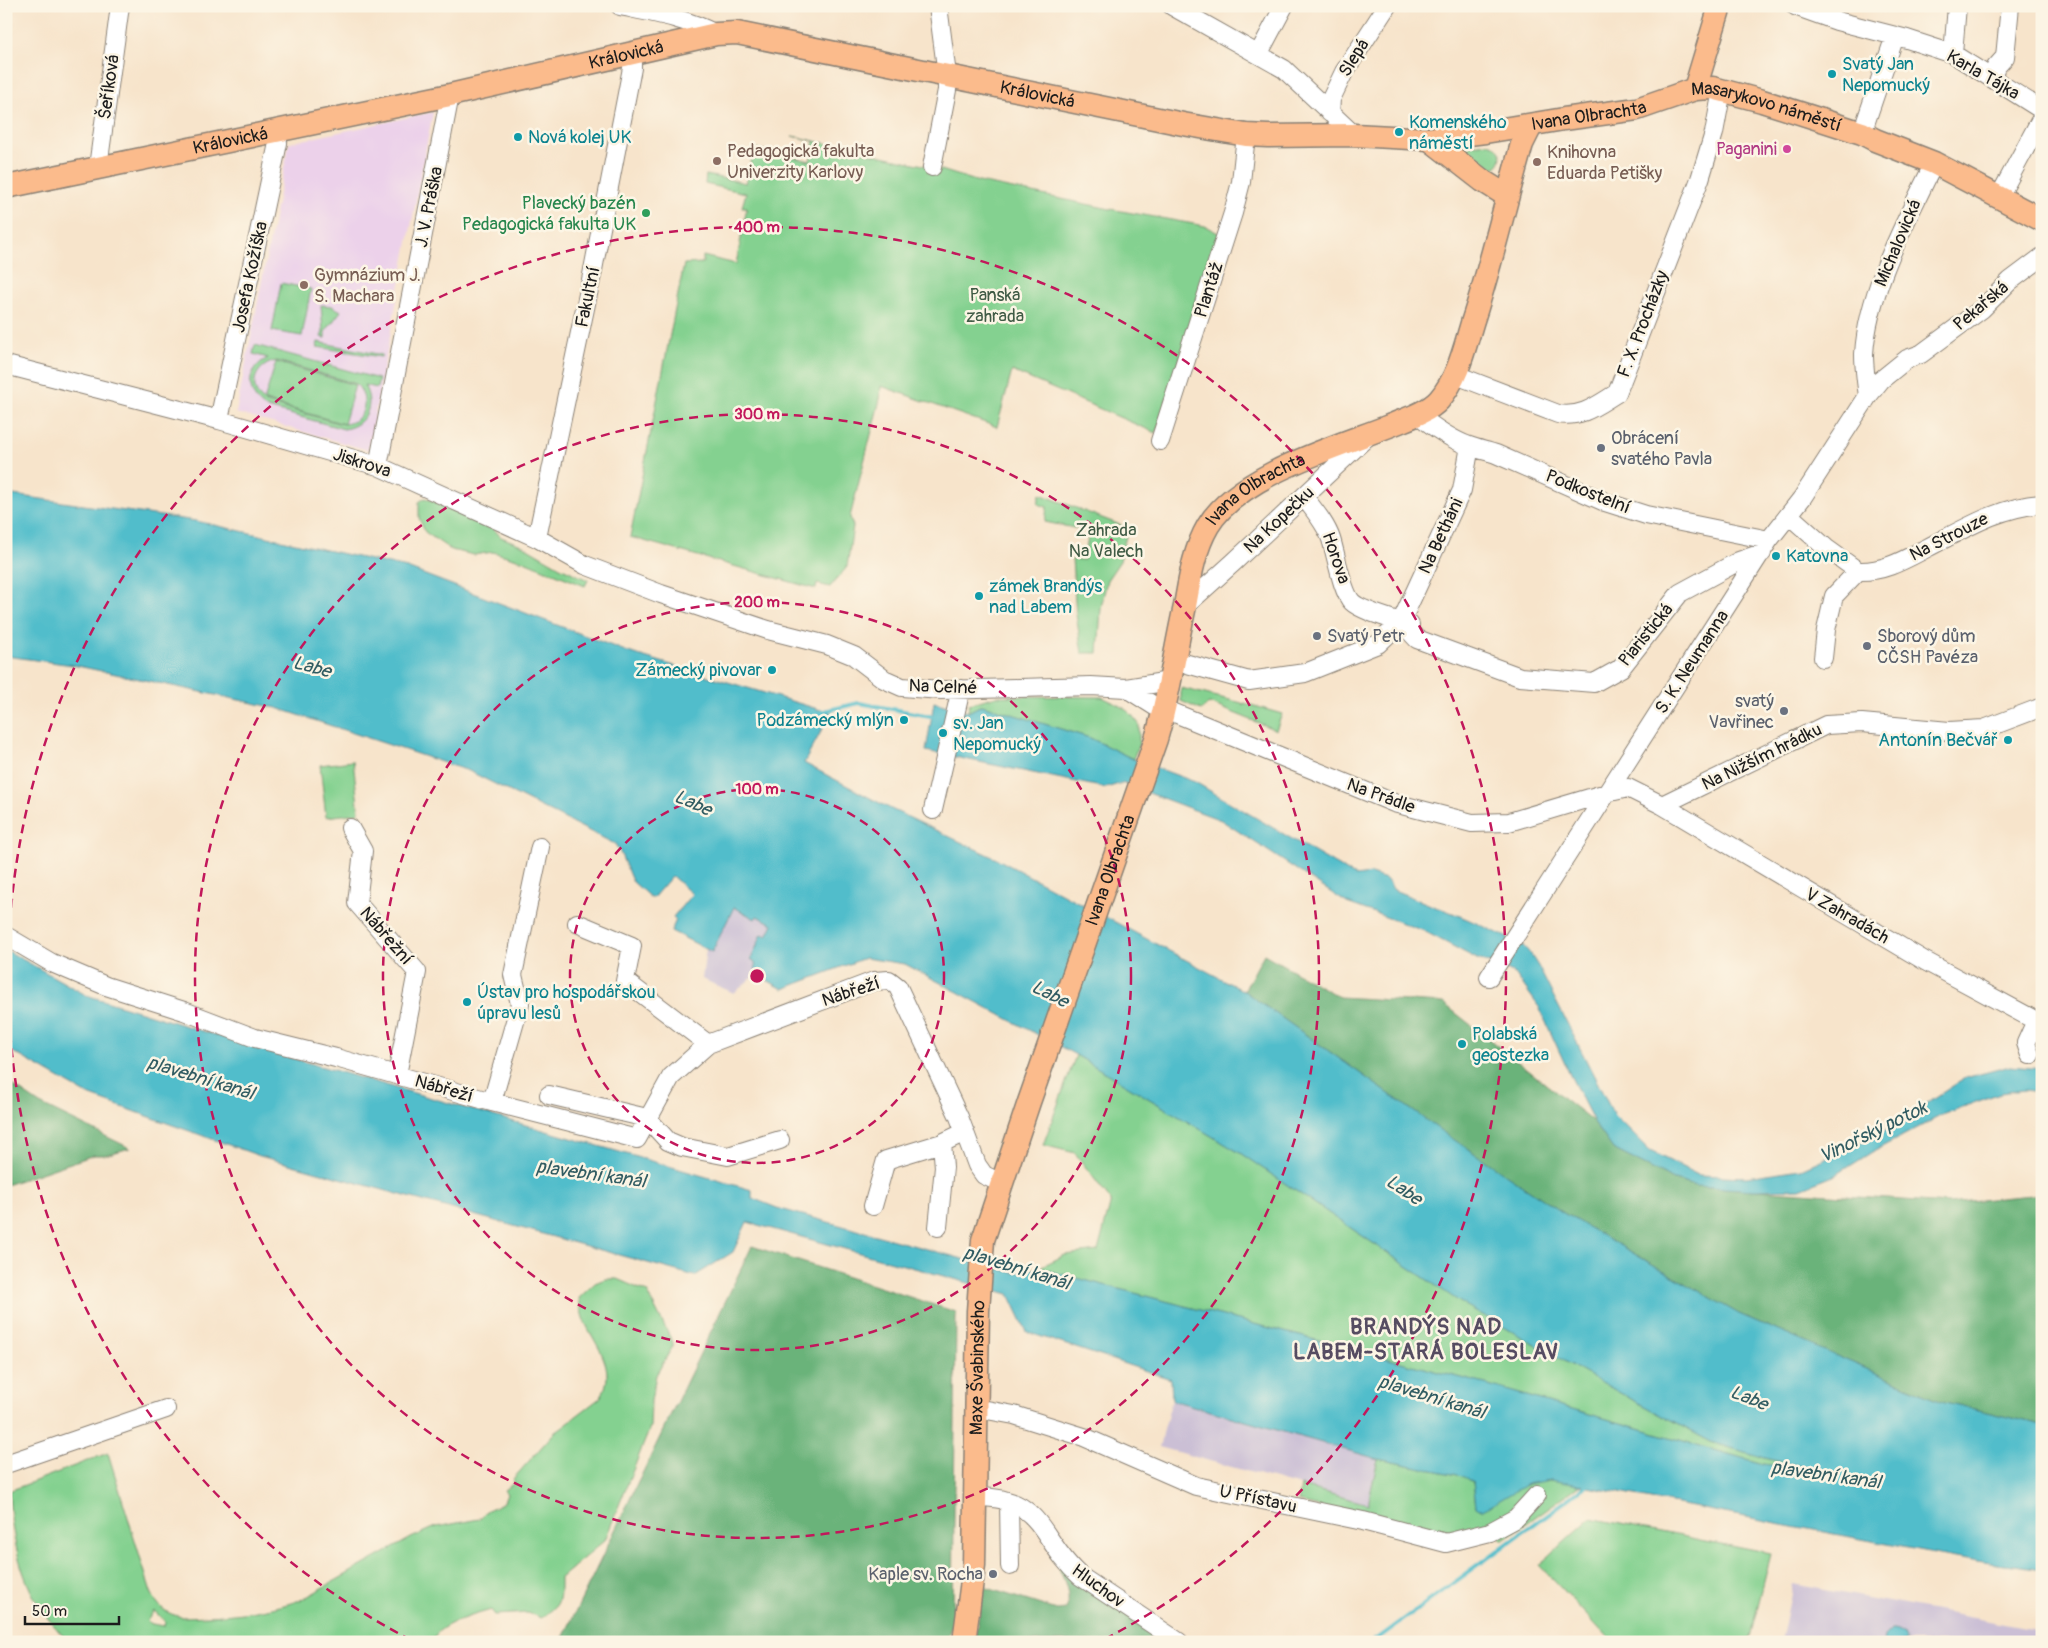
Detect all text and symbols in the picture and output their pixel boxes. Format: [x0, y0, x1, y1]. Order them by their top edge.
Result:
street label: Královická [586, 35, 666, 74]
street label: Slepá [1334, 35, 1374, 81]
street label: Karla Tájka [1942, 45, 2024, 105]
street label: Šeříková [92, 53, 125, 121]
place label: Svatý Jan Nepomucký [1842, 53, 1930, 97]
marker: Svatý Jan Nepomucký [1826, 68, 1838, 80]
street label: Královická [998, 75, 1077, 113]
street label: Masarykovo náměstí [1691, 77, 1844, 137]
street label: Ivana Olbrachta [1529, 95, 1650, 136]
place label: Komenského náměstí [1409, 111, 1507, 155]
street label: Královická [191, 122, 270, 160]
place label: Nová kolej UK [528, 126, 632, 149]
marker: Komenského náměstí [1393, 126, 1405, 138]
marker: Nová kolej UK [512, 131, 524, 143]
place label: Paganini [1716, 138, 1777, 161]
place label: Pedagogická fakulta Univerzity Karlovy [727, 140, 874, 184]
place label: Knihovna Eduarda Petišky [1547, 141, 1663, 185]
marker: Paganini [1781, 143, 1793, 155]
marker: Pedagogická fakulta Univerzity Karlovy [711, 155, 723, 167]
marker: Knihovna Eduarda Petišky [1531, 156, 1543, 168]
street label: J. V. Práška [410, 164, 448, 250]
place label: Plavecký bazén Pedagogická fakulta UK [462, 192, 636, 236]
street label: Michalovická [1869, 196, 1927, 290]
marker: Plavecký bazén Pedagogická fakulta UK [640, 207, 652, 219]
text: 400 m [734, 218, 780, 237]
street label: Josefa Kožíška [227, 219, 273, 335]
street label: Plantáž [1189, 259, 1229, 321]
place label: Gymnázium J. S. Machara [314, 264, 421, 308]
street label: Fakultní [570, 265, 606, 329]
street label: F. X. Procházky [1612, 267, 1674, 381]
street label: Pekařská [1948, 276, 2014, 336]
marker: Gymnázium J. S. Machara [298, 279, 310, 291]
park label: Panská zahrada [966, 284, 1024, 328]
text: 300 m [734, 405, 780, 424]
place label: Obrácení svatého Pavla [1611, 427, 1712, 471]
marker: Obrácení svatého Pavla [1595, 442, 1607, 454]
street label: Jiskrova [330, 443, 394, 483]
street label: Ivana Olbrachta [1200, 448, 1309, 530]
street label: Podkostelní [1542, 465, 1634, 519]
street label: Na Kopečku [1239, 481, 1319, 559]
street label: Na Betháni [1413, 494, 1469, 578]
street label: Na Strouze [1906, 507, 1992, 567]
park label: Zahrada Na Valech [1069, 519, 1143, 563]
street label: Horova [1316, 529, 1356, 587]
place label: Katovna [1786, 545, 1848, 568]
marker: Katovna [1770, 550, 1782, 562]
place label: zámek Brandýs nad Labem [989, 575, 1102, 619]
marker: zámek Brandýs nad Labem [973, 590, 985, 602]
text: 200 m [734, 593, 780, 612]
street label: Piaristická [1614, 599, 1678, 671]
street label: S. K. Neumanna [1650, 606, 1734, 718]
place label: Svatý Petr [1327, 625, 1405, 648]
place label: Sborový dům CČSH Pavéza [1877, 625, 1978, 669]
marker: Svatý Petr [1311, 630, 1323, 642]
marker: Sborový dům CČSH Pavéza [1861, 640, 1873, 652]
water label: Labe [290, 650, 335, 684]
place label: Zámecký pivovar [635, 659, 763, 682]
marker: Zámecký pivovar [766, 664, 778, 676]
street label: Na Celné [908, 674, 978, 700]
place label: svatý Vavřinec [1709, 690, 1774, 734]
marker: svatý Vavřinec [1778, 705, 1790, 717]
place label: Podzámecký mlýn [756, 709, 894, 732]
place label: sv. Jan Nepomucký [953, 712, 1041, 756]
marker: Podzámecký mlýn [898, 714, 910, 726]
street label: Na Nižším hrádku [1698, 718, 1826, 796]
marker: sv. Jan Nepomucký [937, 727, 949, 739]
place label: Antonín Bečvář [1878, 729, 1998, 752]
marker: Antonín Bečvář [2002, 734, 2014, 746]
street label: Na Prádle [1344, 773, 1418, 819]
text: 100 m [736, 780, 778, 799]
water label: Labe [671, 784, 717, 822]
street label: Ivana Olbrachta [1080, 811, 1140, 929]
street label: V Zahradách [1801, 883, 1893, 949]
street label: Nábřežní [354, 902, 418, 970]
centre of rings [748, 967, 766, 985]
street label: Nábřeží [819, 972, 883, 1012]
water label: Labe [1028, 975, 1074, 1014]
place label: Ústav pro hospodářskou úpravu lesů [477, 981, 656, 1025]
marker: Ústav pro hospodářskou úpravu lesů [461, 996, 473, 1008]
place label: Polabská geostezka [1472, 1023, 1549, 1067]
marker: Polabská geostezka [1456, 1038, 1468, 1050]
water label: plavební kanál [145, 1050, 260, 1106]
street label: Nábřeží [412, 1070, 476, 1108]
water label: Vinořský potok [1815, 1095, 1933, 1168]
water label: plavební kanál [535, 1154, 650, 1194]
water label: Labe [1381, 1169, 1428, 1212]
water label: plavební kanál [961, 1240, 1076, 1296]
street label: Maxe Švabinského [964, 1299, 990, 1435]
district label: BRANDÝS NAD LABEM-STARÁ BOLESLAV [1293, 1313, 1559, 1366]
water label: plavební kanál [1376, 1369, 1491, 1425]
water label: Labe [1727, 1380, 1773, 1417]
water label: plavební kanál [1770, 1455, 1885, 1495]
street label: U Přístavu [1217, 1480, 1299, 1518]
street label: Hluchov [1067, 1559, 1129, 1613]
place label: Kaple sv. Rocha [868, 1563, 983, 1586]
marker: Kaple sv. Rocha [987, 1568, 999, 1580]
scale bar [25, 1593, 119, 1625]
text: 50 m [32, 1602, 67, 1621]

